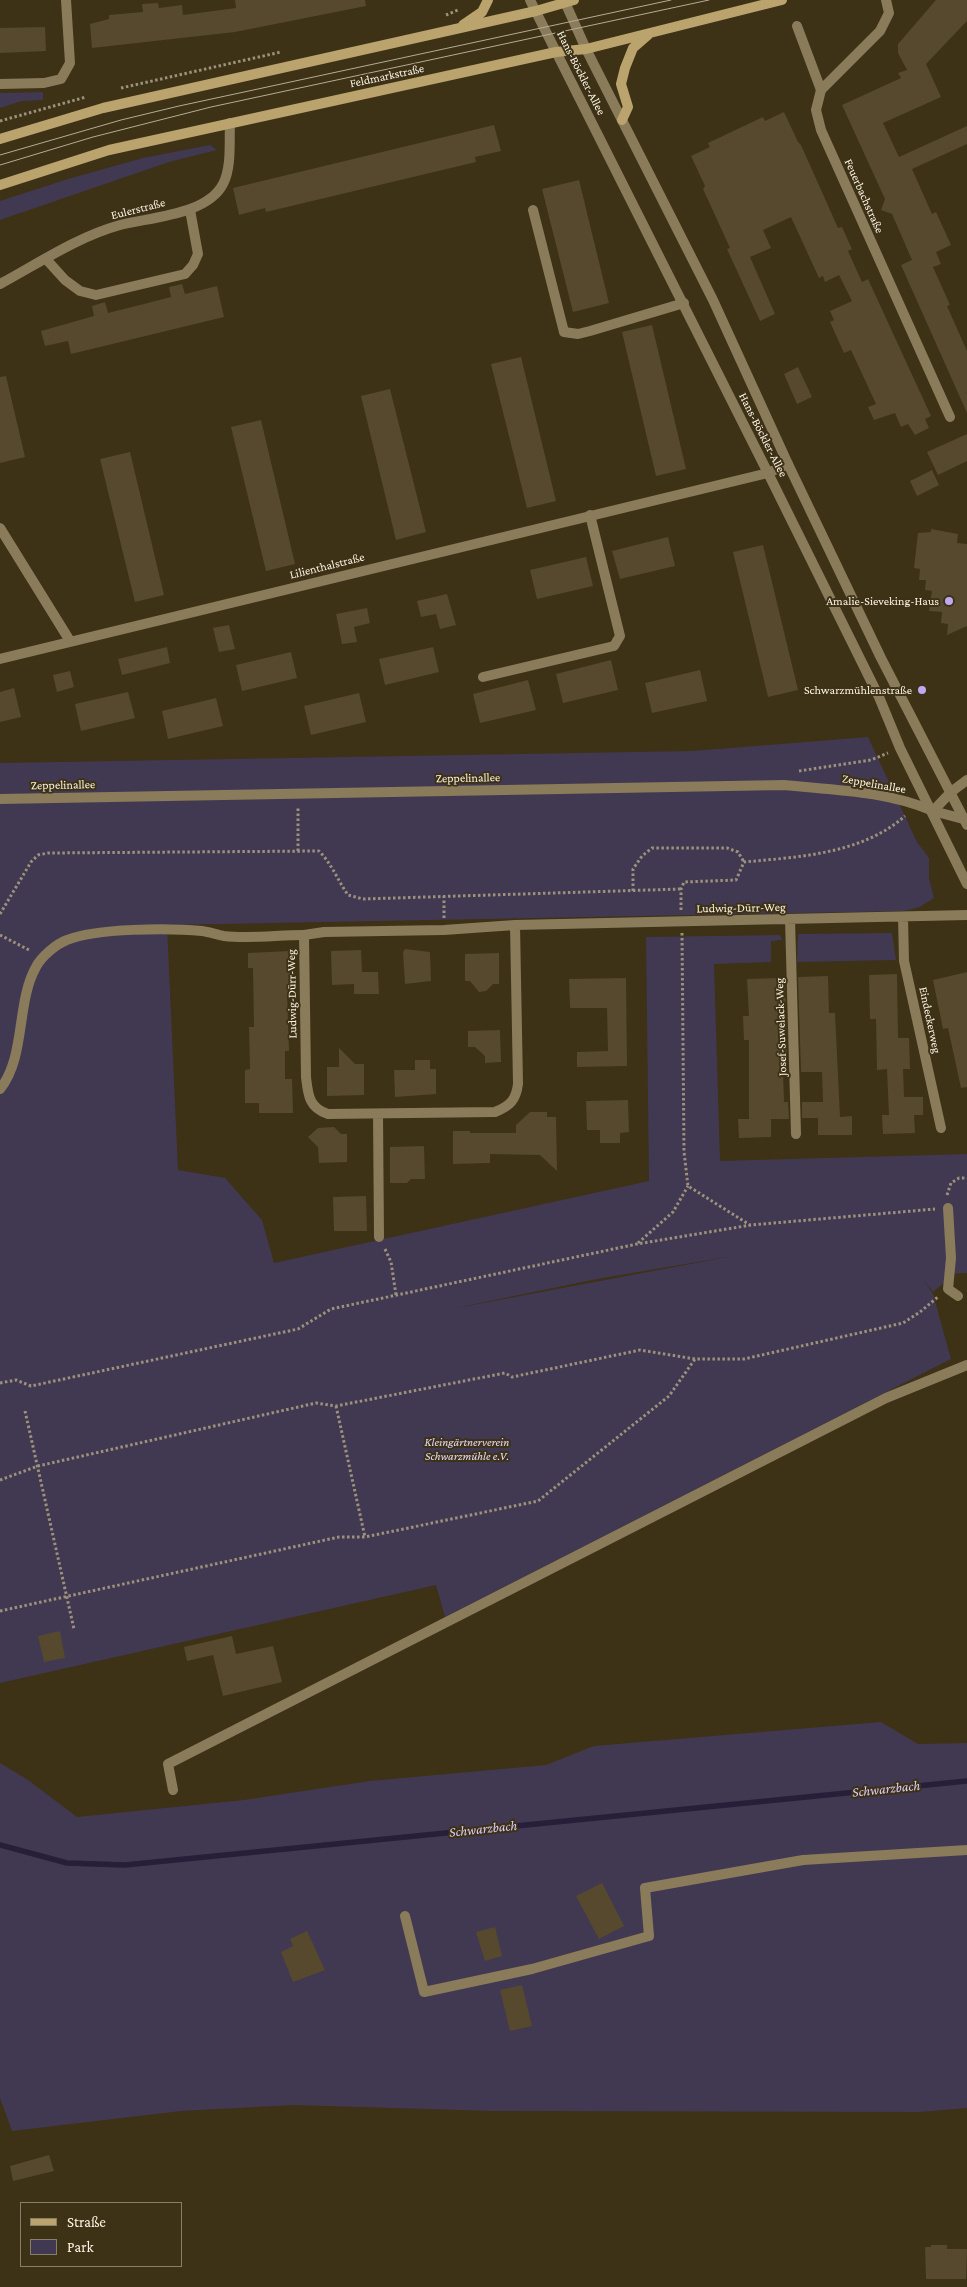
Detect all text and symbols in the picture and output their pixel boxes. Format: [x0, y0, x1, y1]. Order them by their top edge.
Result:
street label: Hans-Böckler-Allee [554, 28, 608, 118]
street label: Feldmarkstraße [348, 61, 426, 91]
street label: Feuerbachstraße [841, 156, 887, 236]
street label: Eulerstraße [109, 195, 167, 223]
street label: Hans-Böckler-Allee [736, 390, 790, 480]
street label: Lilienthalstraße [288, 550, 366, 582]
place label: Amalie-Sieveking-Haus [826, 594, 939, 608]
marker: Amalie-Sieveking-Haus [943, 595, 955, 607]
place label: Schwarzmühlenstraße [804, 683, 912, 697]
marker: Schwarzmühlenstraße [916, 684, 928, 696]
street label: Zeppelinallee [436, 770, 500, 786]
street label: Zeppelinallee [841, 771, 907, 797]
street label: Zeppelinallee [31, 777, 95, 793]
street label: Ludwig-Dürr-Weg [696, 900, 786, 916]
street label: Ludwig-Dürr-Weg [284, 949, 300, 1039]
street label: Josef-Suwelack-Weg [772, 978, 790, 1076]
street label: Eindeckerweg [916, 985, 944, 1055]
park label: Kleingärtnerverein Schwarzmühle e.V. [425, 1435, 509, 1463]
water label: Schwarzbach [851, 1777, 921, 1801]
water label: Schwarzbach [448, 1817, 518, 1841]
legend [20, 2202, 182, 2267]
text: Straße [67, 2214, 106, 2230]
text: Park [67, 2239, 94, 2255]

